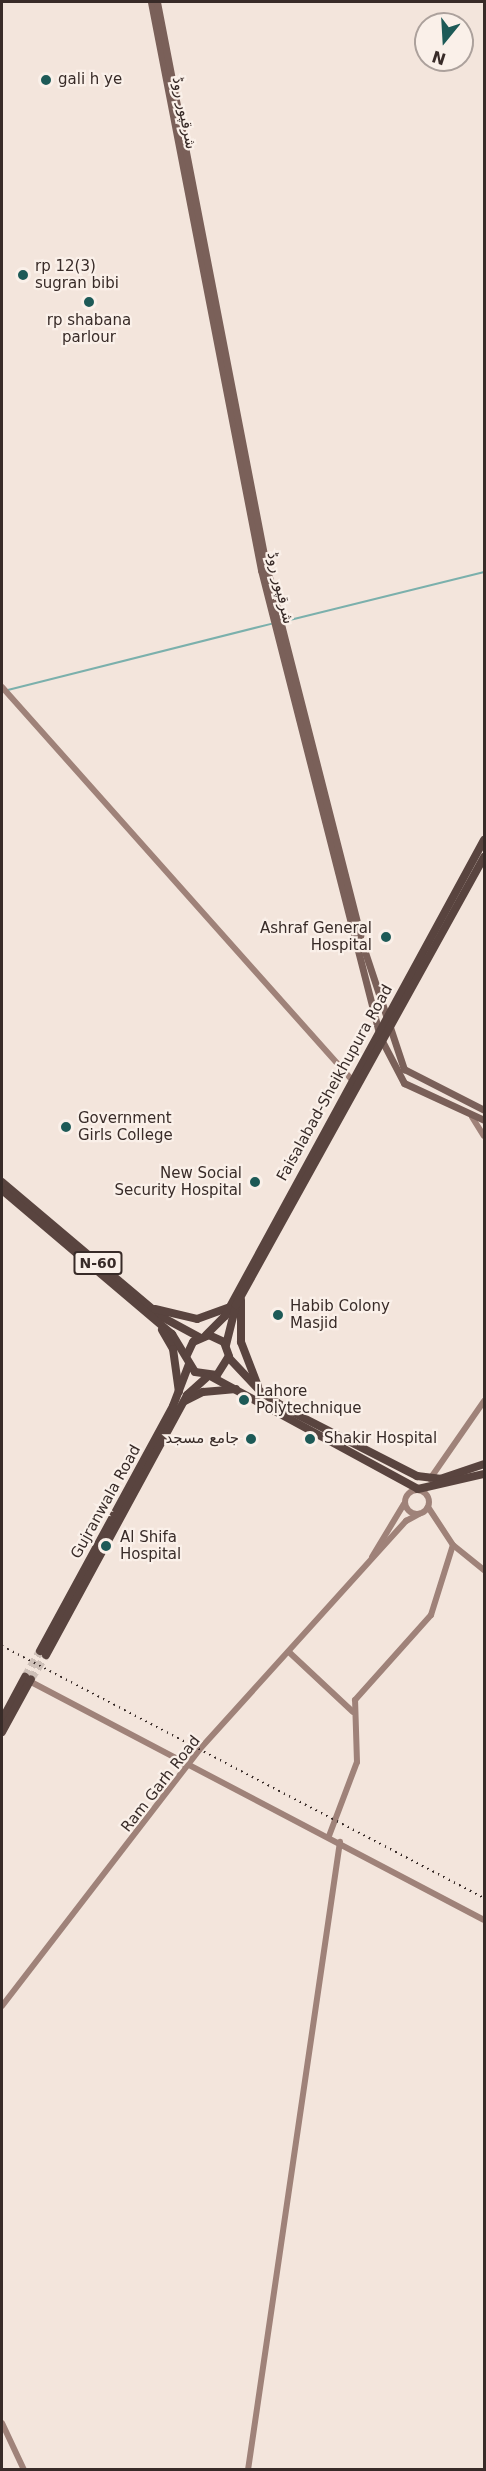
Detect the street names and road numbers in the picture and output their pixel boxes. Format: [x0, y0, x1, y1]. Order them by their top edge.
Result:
street label: شرقپور روڈ [168, 75, 200, 151]
street label: شرقپور روڈ [263, 550, 297, 626]
street label: Faisalabad-Sheikhupura Road [273, 982, 397, 1184]
road number: N-60 [72, 1252, 124, 1274]
street label: Gujranwala Road [67, 1442, 145, 1562]
street label: Ram Garh Road [118, 1732, 204, 1836]

